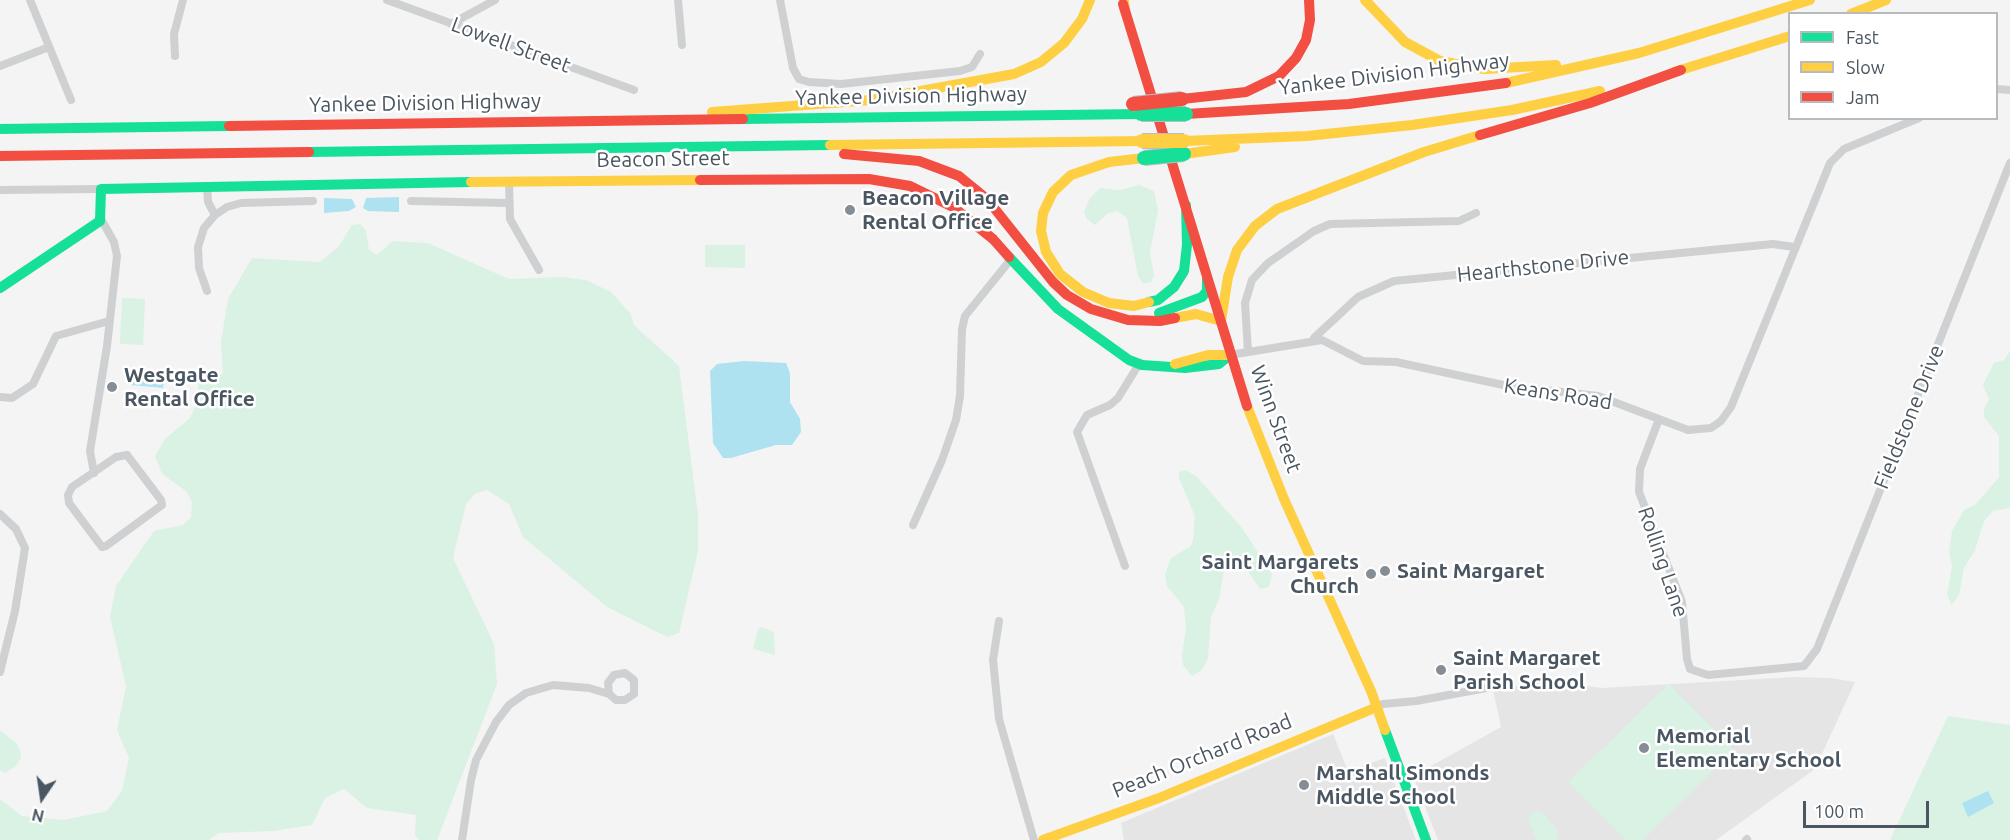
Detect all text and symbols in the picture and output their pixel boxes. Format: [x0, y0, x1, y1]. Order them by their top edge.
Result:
street label: Lowell Street [448, 12, 574, 78]
legend [1788, 12, 1998, 120]
text: Fast [1846, 27, 1879, 47]
street label: Yankee Division Highway [1277, 47, 1511, 101]
text: Slow [1846, 57, 1885, 77]
street label: Yankee Division Highway [795, 81, 1027, 111]
text: Jam [1846, 87, 1880, 107]
street label: Yankee Division Highway [309, 88, 541, 118]
street label: Beacon Street [596, 145, 730, 173]
place label: Beacon Village Rental Office [862, 185, 1009, 235]
marker: Beacon Village Rental Office [843, 203, 857, 217]
street label: Hearthstone Drive [1456, 244, 1630, 288]
street label: Fieldstone Drive [1869, 341, 1949, 493]
place label: Westgate Rental Office [124, 362, 255, 412]
street label: Winn Street [1245, 362, 1307, 476]
street label: Keans Road [1502, 373, 1614, 415]
marker: Westgate Rental Office [105, 380, 119, 394]
street label: Rolling Lane [1632, 503, 1694, 621]
place label: Saint Margarets Church [1201, 549, 1359, 599]
place label: Saint Margaret [1397, 558, 1545, 584]
marker: Saint Margaret [1378, 564, 1392, 578]
marker: Saint Margarets Church [1364, 567, 1378, 581]
place label: Saint Margaret Parish School [1453, 645, 1601, 695]
marker: Saint Margaret Parish School [1434, 663, 1448, 677]
street label: Peach Orchard Road [1109, 708, 1295, 804]
place label: Memorial Elementary School [1656, 723, 1841, 773]
marker: Memorial Elementary School [1637, 741, 1651, 755]
place label: Marshall Simonds Middle School [1316, 760, 1489, 810]
north arrow [12, 768, 72, 828]
marker: Marshall Simonds Middle School [1297, 778, 1311, 792]
scale bar [1806, 789, 1932, 827]
text: 100 m [1814, 801, 1864, 821]
text: N [30, 805, 46, 826]

